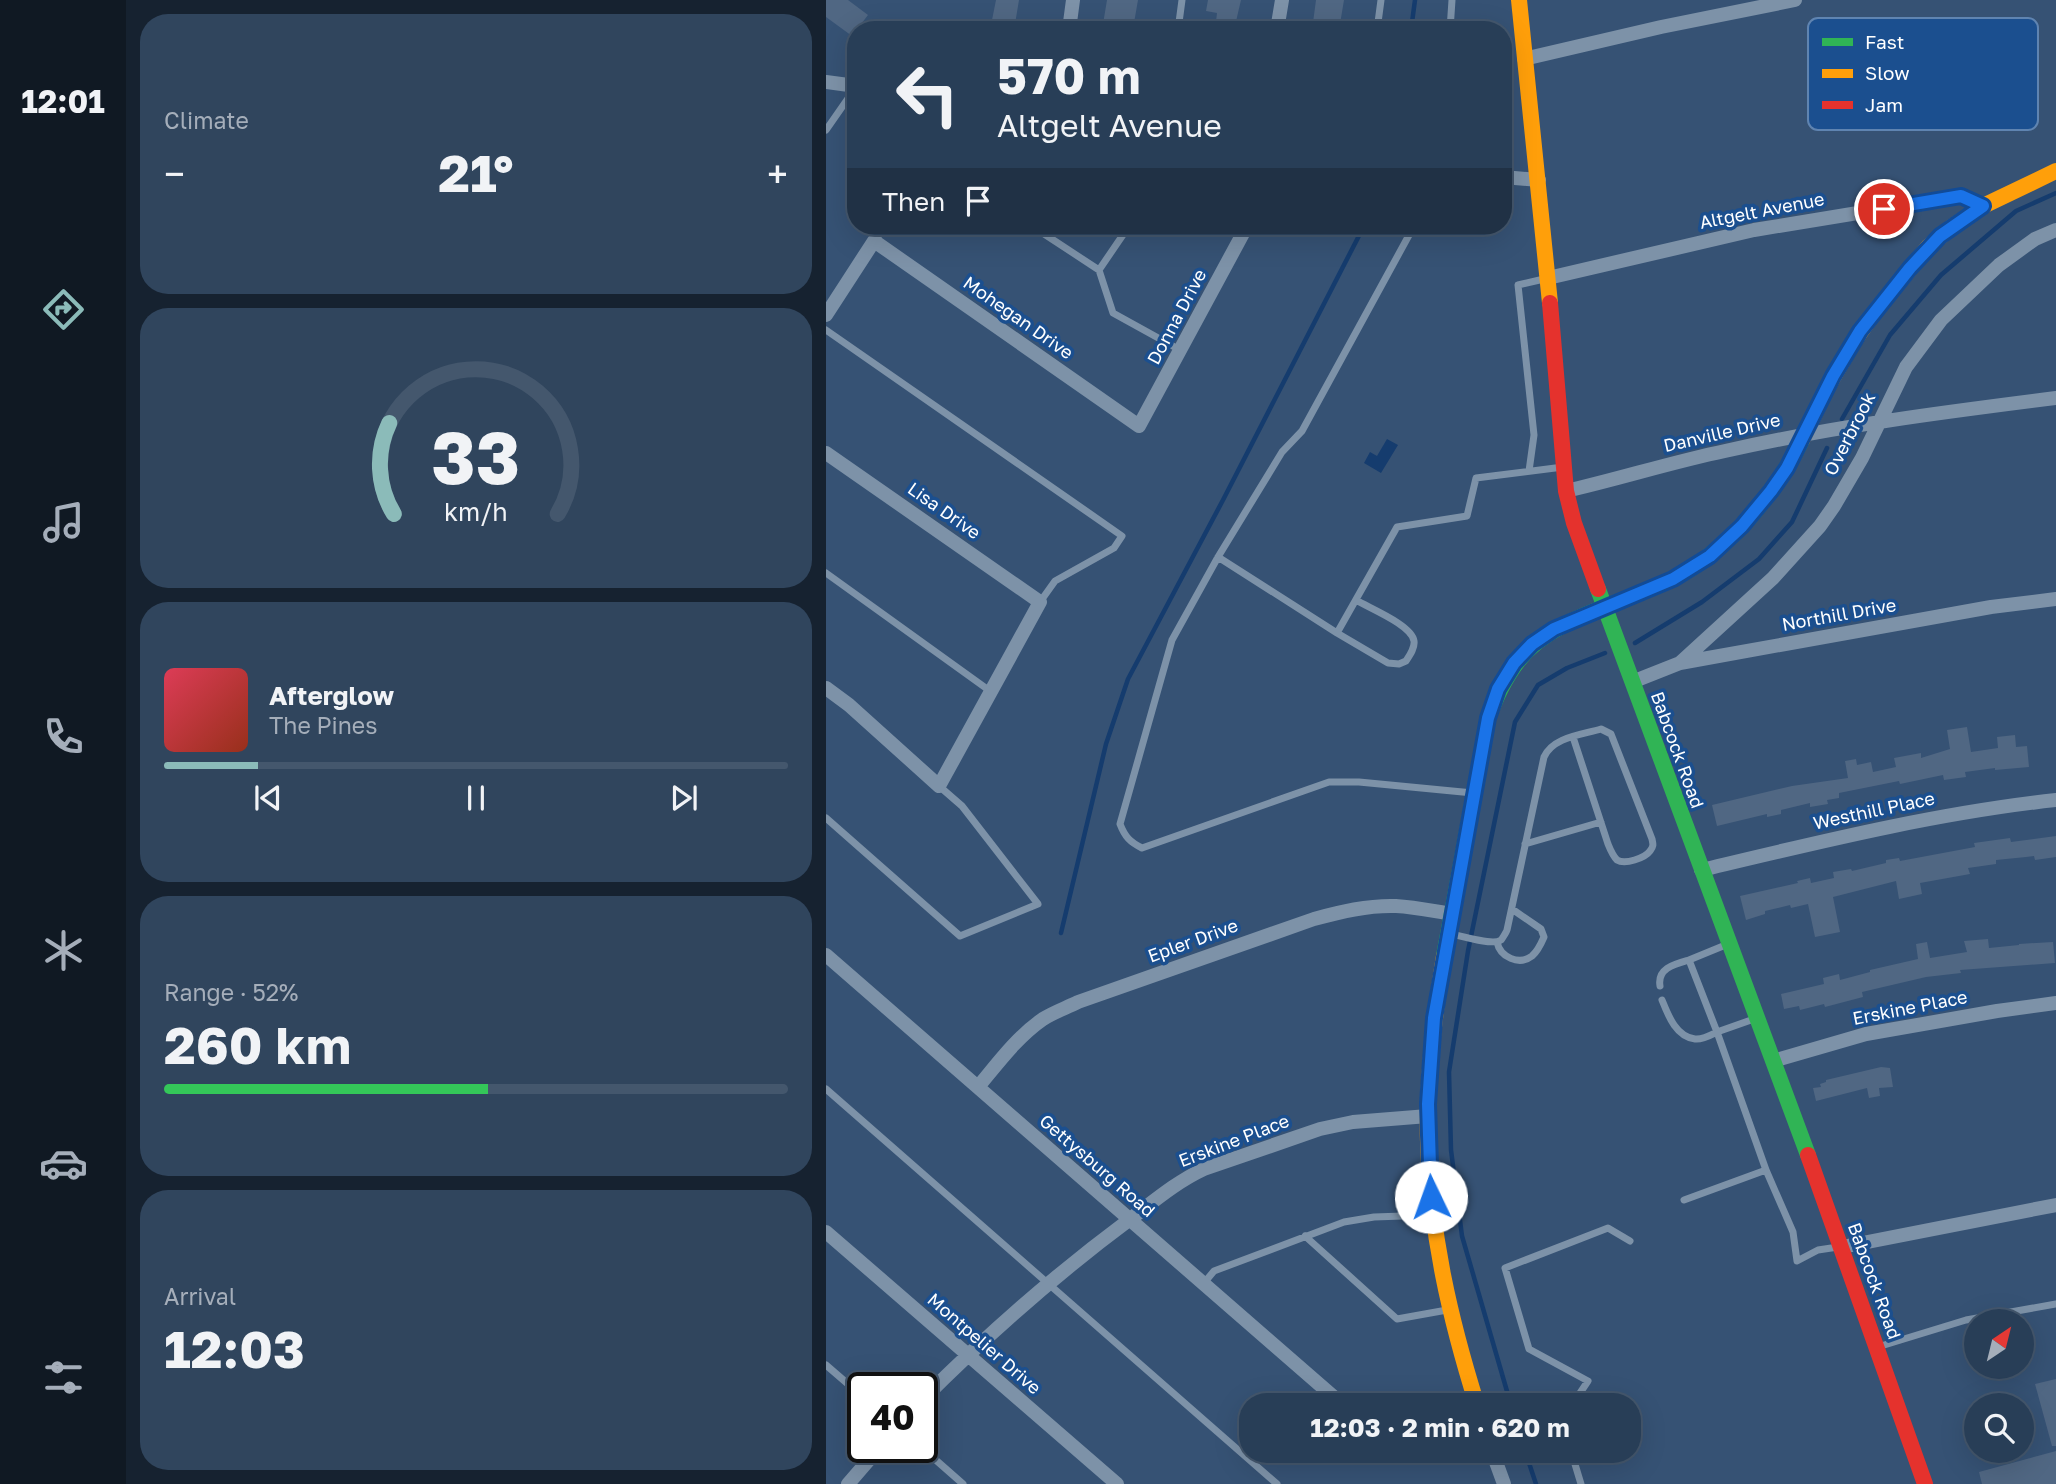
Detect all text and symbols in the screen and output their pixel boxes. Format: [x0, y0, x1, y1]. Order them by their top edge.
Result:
legend [1808, 18, 2038, 130]
text: Fast [1865, 30, 1904, 53]
text: 570 m [997, 46, 1141, 105]
icon: left [882, 49, 973, 140]
text: Slow [1865, 61, 1910, 84]
text: 12:01 [21, 82, 105, 120]
text: Jam [1865, 93, 1903, 116]
text: Climate [164, 106, 249, 134]
text: Altgelt Avenue [997, 106, 1222, 144]
text: 21° [438, 141, 514, 203]
text: − [164, 151, 185, 196]
text: + [767, 151, 788, 196]
pin [1854, 179, 1914, 239]
icon: arrive [959, 182, 997, 220]
text: Then [882, 186, 945, 217]
street label: Altgelt Avenue [1698, 187, 1826, 233]
icon: arrive [1865, 190, 1903, 228]
street label: Donna Drive [1142, 265, 1210, 368]
street label: Mohegan Drive [959, 271, 1078, 363]
icon: directions [39, 285, 88, 334]
street label: Overbrook [1819, 388, 1879, 479]
street label: Danville Drive [1661, 408, 1782, 456]
text: 33 [432, 413, 520, 500]
street label: Lisa Drive [904, 477, 985, 543]
text: km/h [444, 496, 508, 527]
icon: music [39, 498, 88, 547]
street label: Northill Drive [1780, 593, 1898, 635]
text: Afterglow [269, 680, 394, 711]
street label: Babcock Road [1647, 688, 1709, 811]
text: The Pines [269, 711, 377, 739]
icon: phone [39, 712, 88, 761]
icon: previous [249, 779, 287, 817]
icon: pause [457, 779, 495, 817]
icon: next [665, 779, 703, 817]
street label: Westhill Place [1811, 786, 1937, 834]
street label: Epler Drive [1145, 914, 1241, 967]
icon: climate [39, 926, 88, 975]
text: Range · 52% [164, 978, 298, 1006]
street label: Erskine Place [1851, 985, 1969, 1029]
text: 260 km [164, 1013, 351, 1075]
street label: Gettysburg Road [1035, 1109, 1160, 1221]
street label: Erskine Place [1175, 1109, 1292, 1171]
icon: car [39, 1139, 88, 1188]
position arrow [1394, 1160, 1468, 1234]
street label: Babcock Road [1844, 1219, 1906, 1342]
text: Arrival [164, 1282, 236, 1310]
street label: Montpelier Drive [923, 1288, 1046, 1398]
north arrow [1964, 1309, 2034, 1379]
map controls [1964, 1309, 2034, 1463]
text: 12:03 [164, 1317, 305, 1379]
icon: filters [39, 1353, 88, 1402]
speed limit sign: 40 [847, 1372, 938, 1463]
button: search [1964, 1393, 2034, 1463]
text: 12:03 · 2 min · 620 m [1310, 1412, 1570, 1443]

